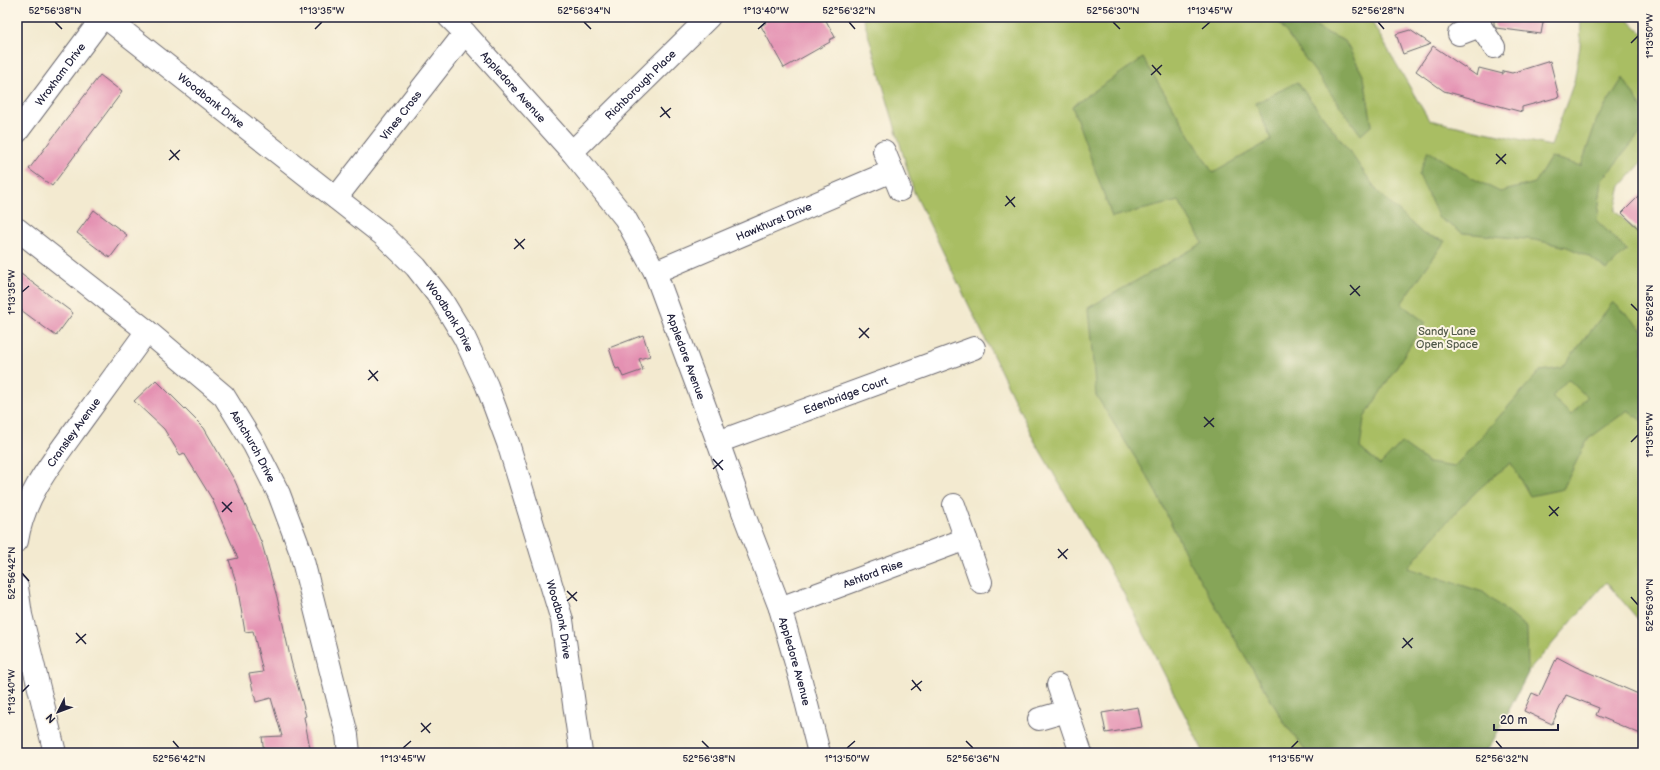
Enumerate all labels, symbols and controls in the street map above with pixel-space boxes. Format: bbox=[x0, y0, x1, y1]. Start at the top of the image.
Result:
text: 52°56'38"N bbox=[28, 5, 82, 17]
text: 1°13'35"W bbox=[299, 5, 345, 17]
text: 52°56'34"N bbox=[557, 5, 611, 17]
text: 1°13'40"W bbox=[743, 5, 789, 17]
text: 52°56'32"N bbox=[822, 5, 876, 17]
text: 52°56'30"N bbox=[1086, 5, 1140, 17]
text: 1°13'45"W bbox=[1187, 5, 1233, 17]
text: 52°56'28"N bbox=[1352, 5, 1404, 17]
text: 1°13'50"W bbox=[1644, 13, 1656, 59]
street label: Wroxham Drive bbox=[33, 40, 89, 109]
street label: Richborough Place bbox=[603, 47, 679, 123]
street label: Appledore Avenue bbox=[478, 49, 549, 126]
street label: Woodbank Drive bbox=[175, 71, 247, 131]
street label: Vines Cross bbox=[378, 88, 425, 143]
street label: Hawkhurst Drive bbox=[734, 200, 814, 244]
text: 1°13'35"W bbox=[6, 269, 18, 315]
street label: Woodbank Drive bbox=[422, 278, 476, 354]
text: 52°56'28"N bbox=[1644, 285, 1656, 337]
street label: Appledore Avenue bbox=[664, 311, 708, 402]
park label: Sandy Lane Open Space bbox=[1416, 325, 1478, 351]
street label: Edenbridge Court bbox=[802, 374, 890, 417]
street label: Cransley Avenue bbox=[45, 395, 104, 470]
street label: Ashchurch Drive bbox=[227, 408, 278, 485]
text: 1°13'55"W bbox=[1644, 412, 1656, 458]
text: 52°56'42"N bbox=[6, 546, 18, 600]
street label: Ashford Rise bbox=[841, 557, 905, 591]
street label: Woodbank Drive bbox=[543, 578, 574, 660]
text: 52°56'30"N bbox=[1644, 578, 1656, 632]
street label: Appledore Avenue bbox=[776, 616, 813, 707]
text: 1°13'40"W bbox=[6, 669, 18, 715]
north arrow bbox=[38, 692, 78, 732]
scale bar bbox=[1494, 706, 1558, 732]
text: N bbox=[43, 711, 59, 726]
text: 20 m bbox=[1500, 713, 1527, 728]
text: 52°56'42"N bbox=[152, 753, 206, 765]
text: 1°13'45"W bbox=[380, 753, 426, 765]
text: 52°56'38"N bbox=[682, 753, 736, 765]
text: 1°13'50"W bbox=[824, 753, 870, 765]
text: 52°56'36"N bbox=[946, 753, 1000, 765]
text: 1°13'55"W bbox=[1268, 753, 1314, 765]
text: 52°56'32"N bbox=[1475, 753, 1529, 765]

